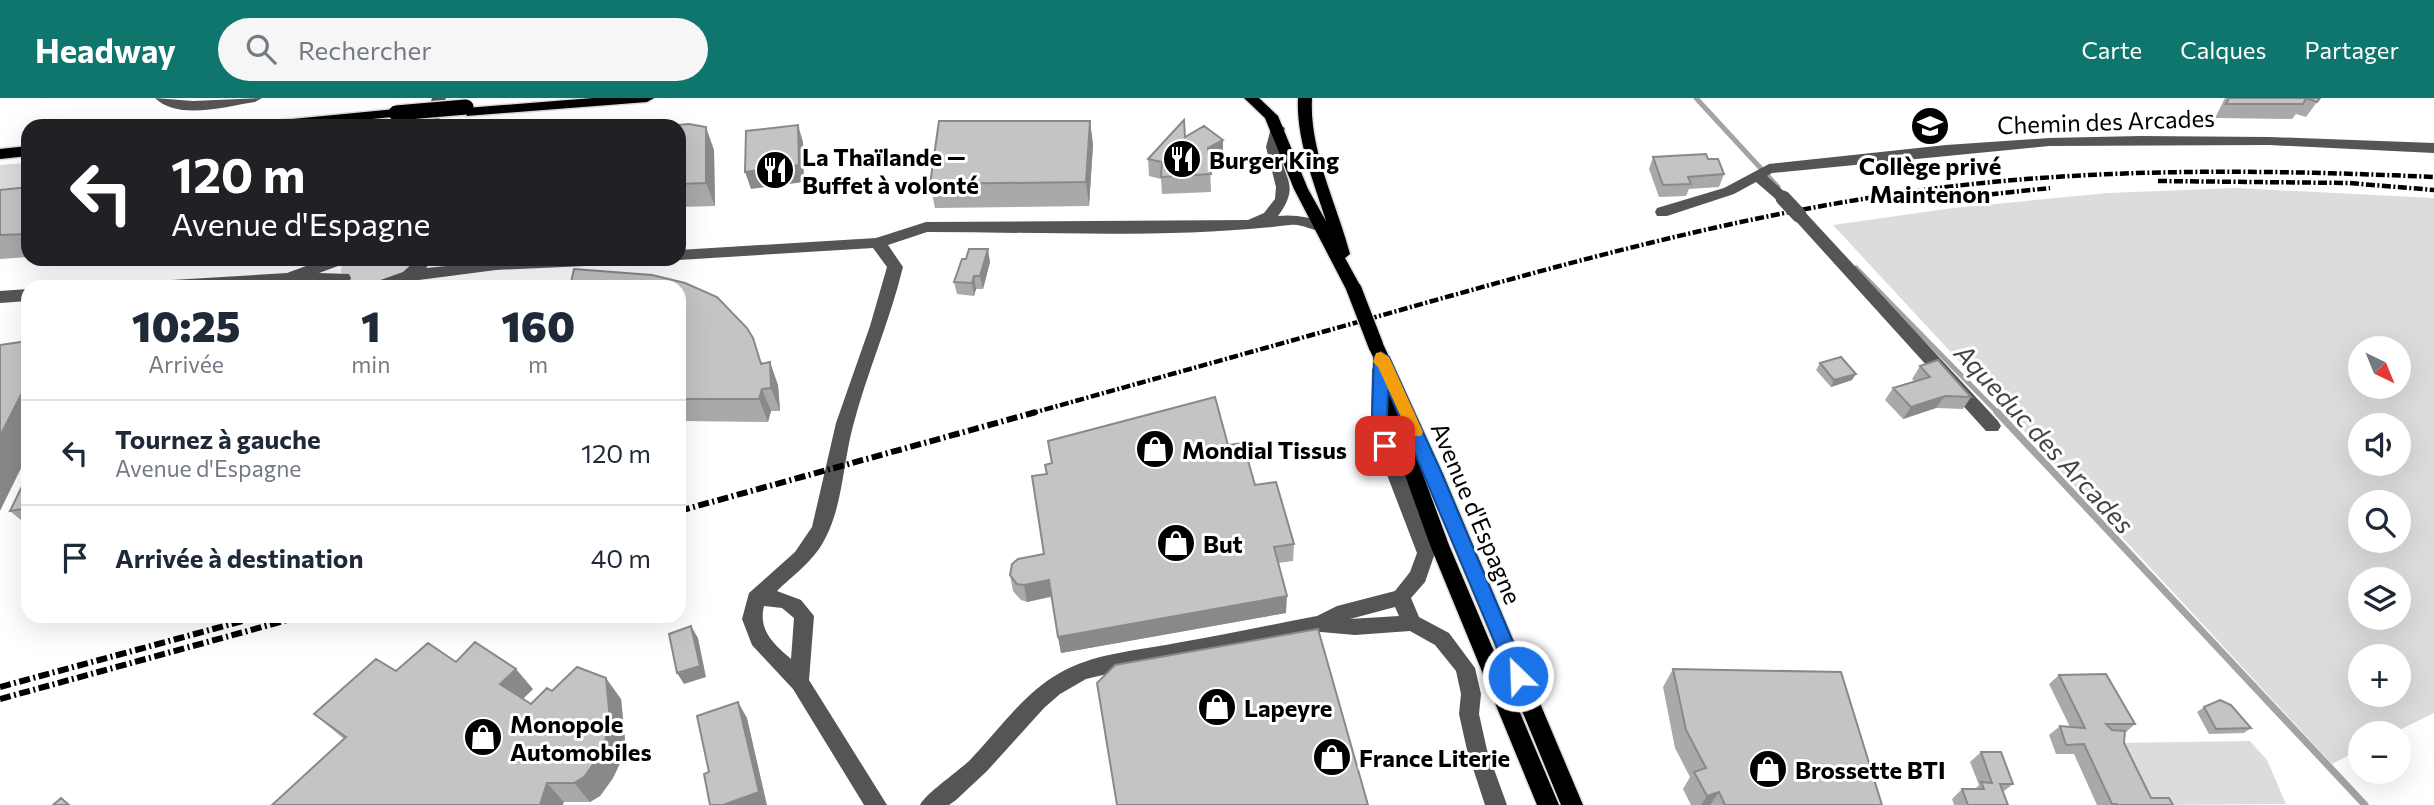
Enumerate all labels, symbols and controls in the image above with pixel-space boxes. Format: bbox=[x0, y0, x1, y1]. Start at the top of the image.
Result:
search box bbox=[218, 18, 708, 81]
text: Headway bbox=[35, 29, 176, 70]
icon: search bbox=[242, 30, 280, 68]
text: Rechercher bbox=[298, 34, 432, 65]
text: Carte bbox=[2081, 35, 2142, 64]
text: Calques bbox=[2180, 35, 2266, 64]
text: Partager bbox=[2304, 35, 2399, 64]
street label: Chemin des Arcades bbox=[1997, 103, 2215, 139]
school or university icon: Collège privé Maintenon bbox=[1909, 105, 1951, 147]
restaurant icon: Burger King bbox=[1161, 138, 1203, 180]
place label: La Thaïlande — Buffet à volonté bbox=[802, 142, 979, 199]
text: 120 m bbox=[171, 143, 305, 203]
place label: Burger King bbox=[1209, 145, 1339, 174]
icon: left bbox=[56, 147, 147, 238]
restaurant icon: La Thaïlande — Buffet à volonté bbox=[754, 149, 796, 191]
place label: Collège privé Maintenon bbox=[1859, 151, 2001, 208]
text: Avenue d'Espagne bbox=[171, 203, 430, 243]
text: 10:25 bbox=[132, 299, 240, 351]
text: 1 bbox=[361, 299, 381, 351]
text: 160 bbox=[501, 299, 575, 351]
water label: Aqueduc des Arcades bbox=[1948, 336, 2141, 539]
north arrow bbox=[2348, 336, 2412, 399]
map controls bbox=[2348, 336, 2411, 784]
text: Arrivée bbox=[148, 350, 224, 378]
text: min bbox=[351, 350, 390, 378]
text: m bbox=[528, 350, 548, 378]
button: sound bbox=[2348, 413, 2411, 476]
pin bbox=[1355, 416, 1415, 476]
street label: Avenue d'Espagne bbox=[1426, 418, 1528, 608]
text: Tournez à gauche bbox=[115, 423, 321, 454]
icon: arrive bbox=[1366, 427, 1404, 465]
shop icon: Mondial Tissus bbox=[1134, 428, 1176, 470]
icon: left bbox=[56, 434, 94, 472]
place label: Mondial Tissus bbox=[1182, 435, 1347, 464]
text: 120 m bbox=[581, 437, 651, 468]
text: Avenue d'Espagne bbox=[115, 454, 301, 482]
button: search bbox=[2348, 490, 2411, 553]
shop icon: But bbox=[1155, 522, 1197, 564]
place label: But bbox=[1203, 529, 1243, 558]
icon: arrive bbox=[56, 539, 94, 577]
text: Arrivée à destination bbox=[115, 542, 363, 573]
text: 40 m bbox=[591, 542, 651, 573]
button: layers bbox=[2348, 567, 2411, 630]
position arrow bbox=[1481, 639, 1555, 713]
button: + bbox=[2348, 644, 2411, 707]
shop icon: Lapeyre bbox=[1196, 686, 1238, 728]
place label: Lapeyre bbox=[1244, 693, 1332, 722]
place label: Monopole Automobiles bbox=[510, 709, 652, 766]
shop icon: Monopole Automobiles bbox=[462, 716, 504, 758]
button: − bbox=[2348, 721, 2411, 784]
shop icon: France Literie bbox=[1311, 736, 1353, 778]
place label: France Literie bbox=[1359, 743, 1510, 772]
shop icon: Brossette BTI bbox=[1747, 748, 1789, 790]
place label: Brossette BTI bbox=[1795, 755, 1946, 784]

